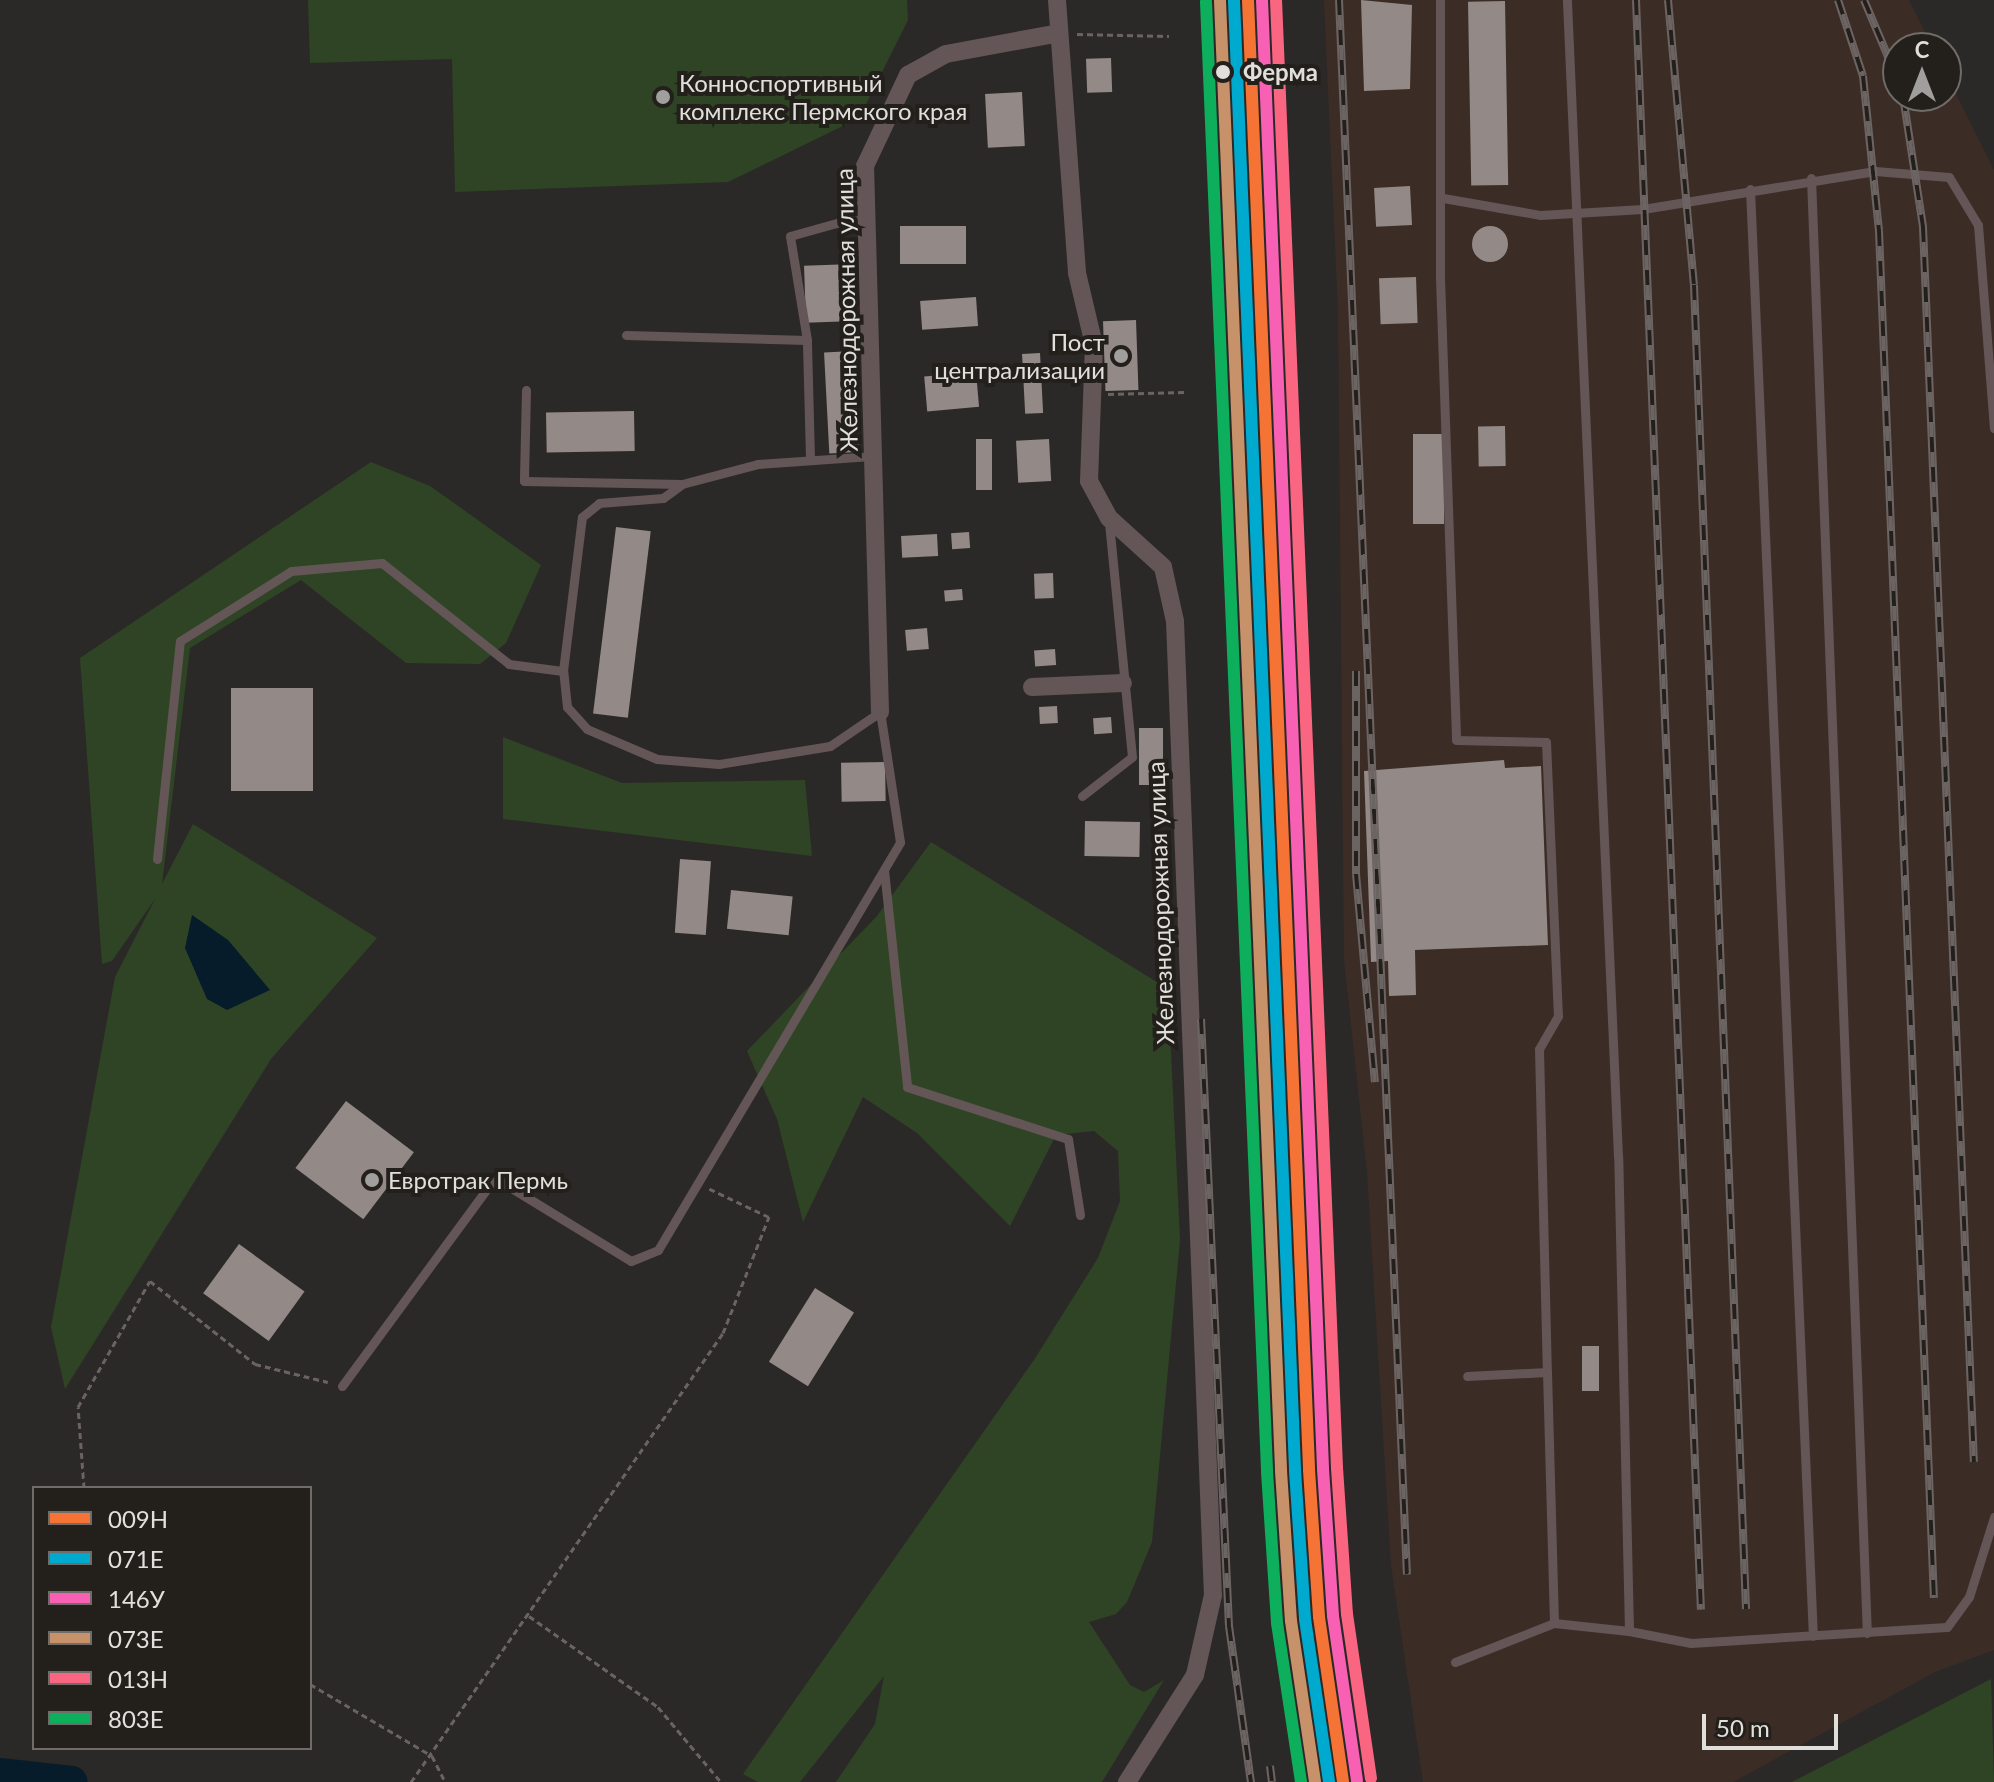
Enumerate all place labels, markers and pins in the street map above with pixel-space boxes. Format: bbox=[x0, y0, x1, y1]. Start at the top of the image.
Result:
place label: Ферма bbox=[1243, 58, 1318, 86]
marker: Ферма bbox=[1210, 59, 1236, 85]
place label: Конноспортивный комплекс Пермского края bbox=[679, 69, 967, 125]
marker: Конноспортивный комплекс Пермского края bbox=[654, 88, 672, 106]
place label: Пост централизации bbox=[934, 328, 1105, 384]
marker: Пост централизации bbox=[1112, 347, 1130, 365]
place label: Евротрак Пермь bbox=[388, 1166, 568, 1194]
marker: Евротрак Пермь bbox=[363, 1171, 381, 1189]

